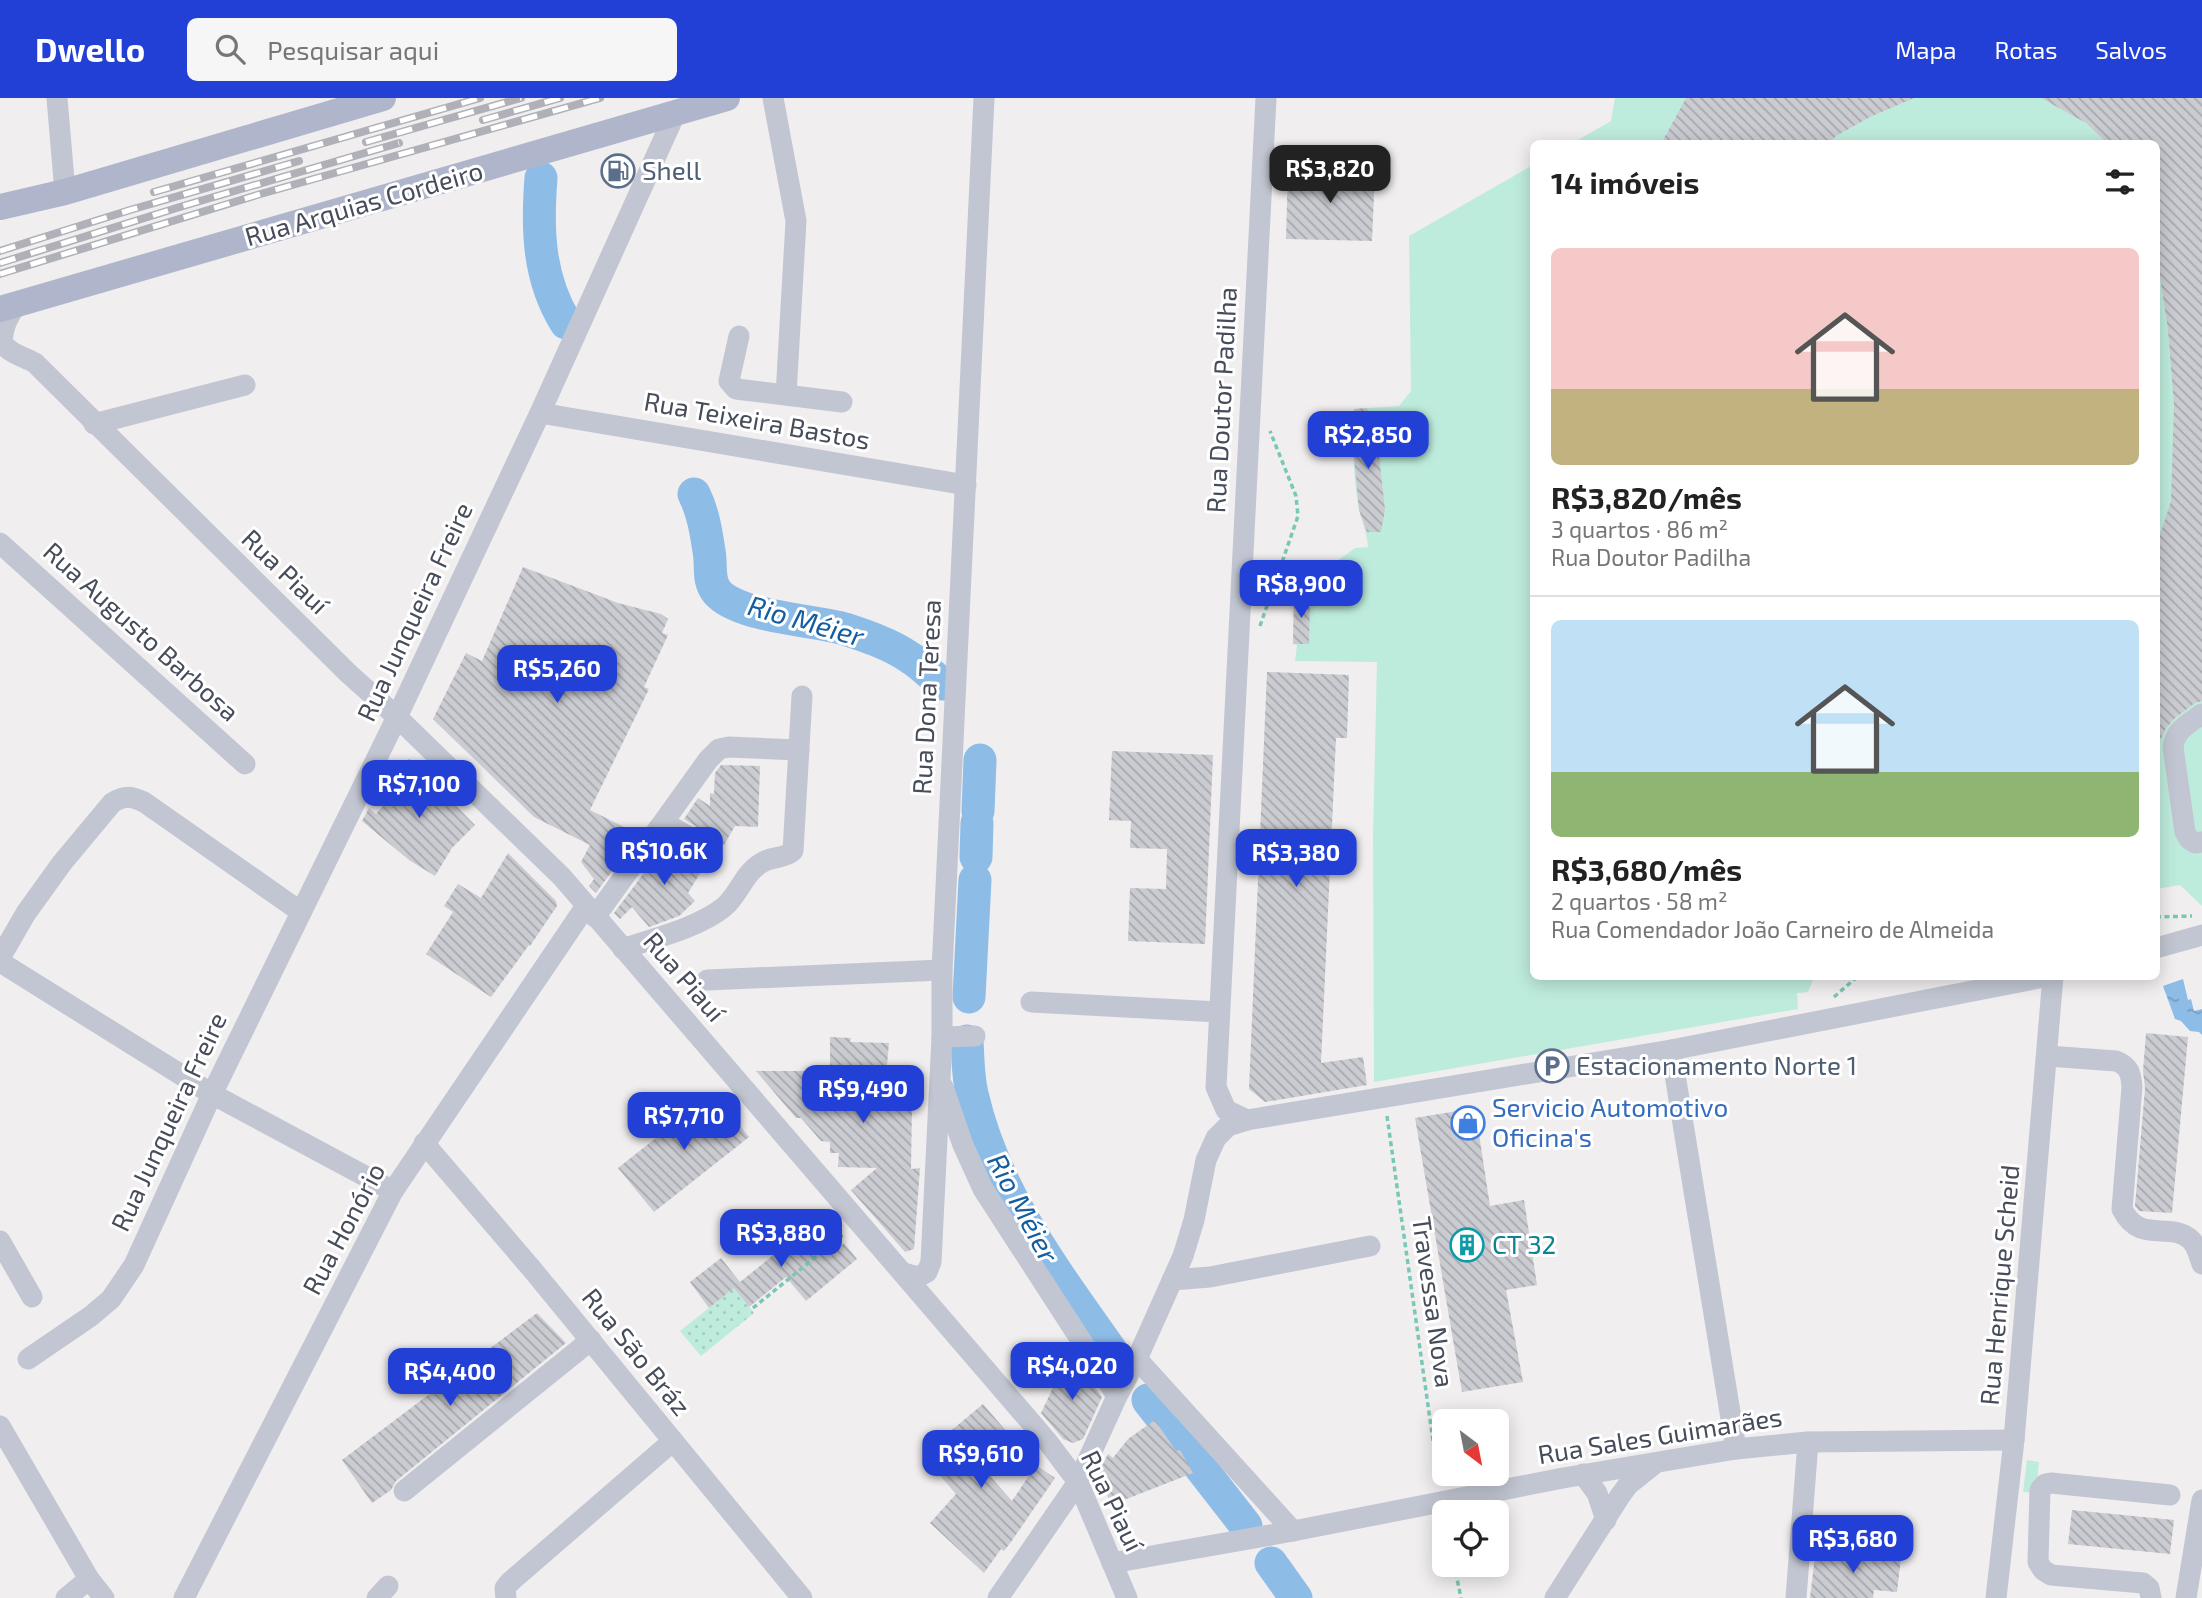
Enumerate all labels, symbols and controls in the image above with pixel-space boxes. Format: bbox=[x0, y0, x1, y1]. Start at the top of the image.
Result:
search box bbox=[187, 18, 677, 81]
text: Dwello bbox=[35, 29, 145, 69]
icon: search bbox=[211, 30, 249, 68]
text: Pesquisar aqui bbox=[267, 34, 439, 65]
text: Mapa bbox=[1895, 35, 1957, 64]
text: Rotas bbox=[1995, 35, 2057, 64]
text: Salvos bbox=[2095, 35, 2167, 64]
pin: R$3,820 bbox=[1265, 146, 1395, 205]
fuel station icon: Shell bbox=[599, 152, 637, 190]
street label: Rua Arquias Cordeiro bbox=[241, 154, 486, 251]
place label: Shell bbox=[642, 154, 701, 185]
text: R$3,820 bbox=[1285, 154, 1375, 182]
icon: filters bbox=[2101, 163, 2139, 201]
text: 14 imóveis bbox=[1551, 164, 1700, 200]
street label: Rua Doutor Padilha bbox=[1199, 286, 1242, 514]
icon: home bbox=[1782, 294, 1908, 420]
street label: Rua Teixeira Bastos bbox=[642, 384, 873, 455]
pin: R$2,850 bbox=[1303, 412, 1433, 471]
text: R$2,850 bbox=[1324, 420, 1412, 448]
text: R$3,820/mês bbox=[1551, 479, 1742, 515]
street label: Rua Junqueira Freire bbox=[349, 497, 478, 726]
text: 3 quartos · 86 m² bbox=[1551, 515, 1728, 543]
street label: Rua Piauí bbox=[236, 522, 337, 621]
street label: Rua Augusto Barbosa bbox=[38, 535, 246, 727]
text: Rua Doutor Padilha bbox=[1551, 543, 1751, 571]
pin: R$8,900 bbox=[1236, 560, 1366, 620]
text: R$8,900 bbox=[1256, 569, 1346, 597]
water label: Rio Méier bbox=[744, 587, 869, 653]
street label: Rua Dona Teresa bbox=[905, 599, 946, 795]
pin: R$5,260 bbox=[492, 646, 622, 705]
text: R$5,260 bbox=[513, 654, 601, 682]
icon: home bbox=[1782, 666, 1908, 792]
pin: R$7,100 bbox=[354, 760, 484, 820]
text: R$7,100 bbox=[378, 769, 460, 797]
pin: R$10.6K bbox=[599, 828, 729, 887]
pin: R$3,380 bbox=[1231, 830, 1361, 889]
text: R$10.6K bbox=[621, 836, 707, 864]
text: R$3,380 bbox=[1252, 838, 1340, 866]
text: R$3,680/mês bbox=[1551, 851, 1742, 887]
text: 2 quartos · 58 m² bbox=[1551, 887, 1727, 915]
text: Rua Comendador João Carneiro de Almeida bbox=[1551, 915, 1994, 943]
street label: Rua Piauí bbox=[638, 925, 733, 1028]
street label: Rua Junqueira Freire bbox=[103, 1007, 232, 1236]
parking icon: Estacionamento Norte 1 bbox=[1533, 1047, 1571, 1085]
place label: Estacionamento Norte 1 bbox=[1576, 1049, 1857, 1080]
pin: R$9,490 bbox=[798, 1066, 928, 1125]
text: R$9,490 bbox=[818, 1074, 908, 1102]
place label: Servicio Automotivo Oficina's bbox=[1492, 1091, 1728, 1152]
pin: R$7,710 bbox=[619, 1093, 749, 1152]
text: R$7,710 bbox=[644, 1101, 724, 1129]
shop icon: Servicio Automotivo Oficina's bbox=[1449, 1104, 1487, 1142]
water label: Rio Méier bbox=[981, 1147, 1067, 1269]
street label: Rua Honório bbox=[295, 1157, 390, 1299]
street label: Rua Henrique Scheid bbox=[1973, 1163, 2024, 1406]
pin: R$3,880 bbox=[716, 1210, 846, 1269]
street label: Travessa Nova bbox=[1407, 1214, 1462, 1389]
text: R$3,880 bbox=[736, 1218, 826, 1246]
building icon: CT 32 bbox=[1448, 1226, 1486, 1264]
place label: CT 32 bbox=[1492, 1228, 1556, 1259]
street label: Rua São Bráz bbox=[577, 1281, 698, 1421]
pin: R$4,020 bbox=[1007, 1342, 1137, 1402]
pin: R$4,400 bbox=[385, 1348, 515, 1408]
text: R$4,020 bbox=[1027, 1351, 1117, 1379]
text: R$4,400 bbox=[404, 1357, 496, 1385]
street label: Rua Sales Guimarães bbox=[1535, 1400, 1784, 1469]
north arrow bbox=[1432, 1409, 1508, 1486]
map controls bbox=[1432, 1409, 1509, 1577]
pin: R$9,610 bbox=[916, 1430, 1046, 1490]
text: R$9,610 bbox=[938, 1439, 1024, 1467]
street label: Rua Piauí bbox=[1076, 1445, 1152, 1557]
button: locate bbox=[1432, 1500, 1509, 1577]
pin: R$3,680 bbox=[1788, 1516, 1918, 1575]
text: R$3,680 bbox=[1808, 1524, 1898, 1552]

